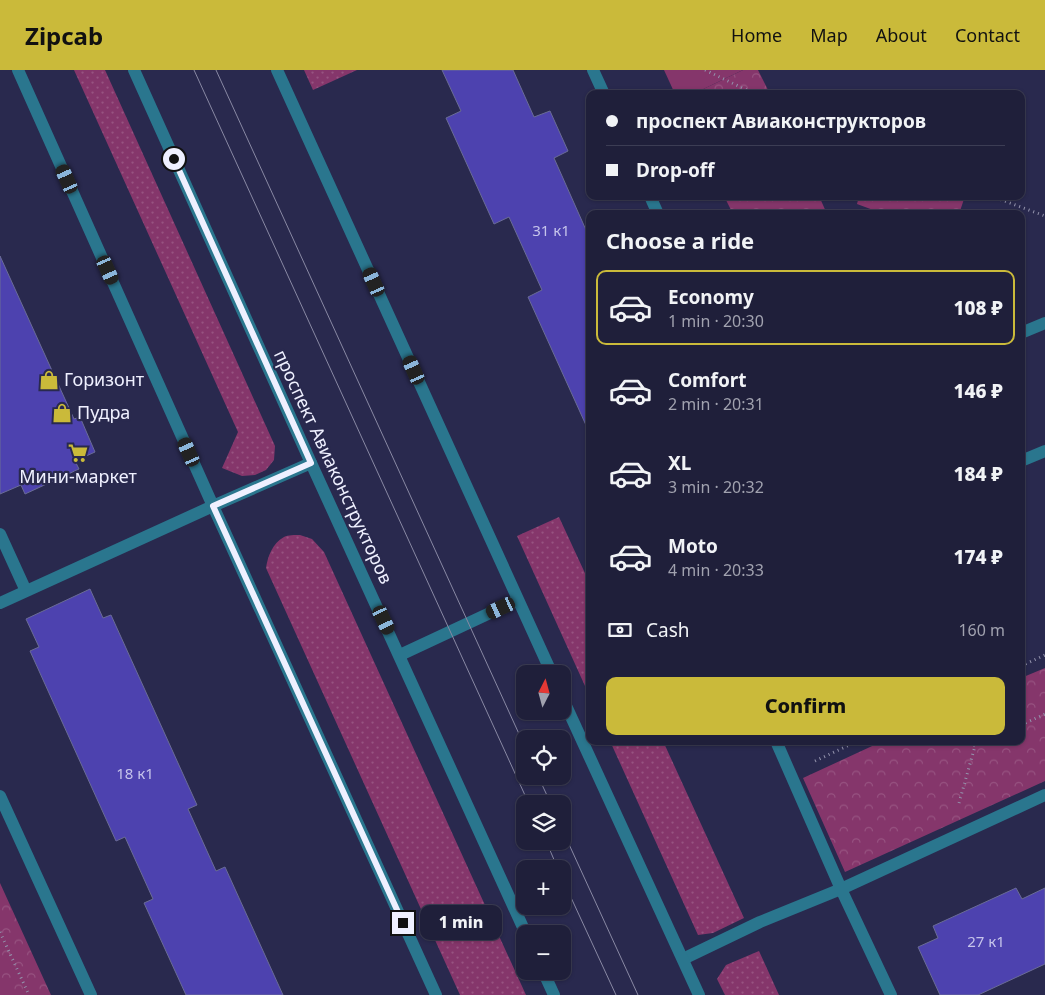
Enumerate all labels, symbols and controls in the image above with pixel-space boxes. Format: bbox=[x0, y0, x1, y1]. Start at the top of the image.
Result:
text: Zipcab bbox=[25, 19, 103, 52]
text: Home bbox=[731, 23, 782, 47]
text: Map bbox=[810, 23, 848, 47]
text: About bbox=[876, 23, 927, 47]
text: Contact bbox=[955, 23, 1020, 47]
text: проспект Авиаконструкторов bbox=[636, 108, 926, 134]
route start bbox=[163, 148, 185, 170]
text: Drop-off bbox=[636, 157, 715, 183]
car bbox=[54, 162, 79, 196]
house number: 31 к1 bbox=[532, 220, 570, 240]
text: Choose a ride bbox=[606, 225, 754, 255]
car bbox=[95, 253, 120, 287]
car bbox=[361, 265, 386, 299]
text: Economy bbox=[668, 284, 754, 310]
icon: car bbox=[608, 285, 653, 330]
text: 108 ₽ bbox=[953, 295, 1003, 321]
text: 1 min · 20:30 bbox=[668, 310, 764, 332]
street label: проспект Авиаконструкторов bbox=[269, 346, 399, 588]
car bbox=[401, 353, 426, 387]
place label: Горизонт bbox=[64, 367, 145, 391]
text: Comfort bbox=[668, 367, 747, 393]
icon: car bbox=[608, 368, 653, 413]
shop icon: Горизонт bbox=[38, 369, 60, 391]
text: 146 ₽ bbox=[953, 378, 1003, 404]
text: 2 min · 20:31 bbox=[668, 393, 764, 415]
place label: Пудра bbox=[77, 400, 130, 424]
shop icon: Пудра bbox=[51, 402, 73, 424]
car bbox=[176, 435, 201, 469]
supermarket icon: Мини-маркет bbox=[67, 442, 89, 464]
text: XL bbox=[668, 450, 691, 476]
icon: car bbox=[608, 451, 653, 496]
text: 184 ₽ bbox=[953, 461, 1003, 487]
place label: Мини-маркет bbox=[19, 464, 137, 488]
text: 3 min · 20:32 bbox=[668, 476, 764, 498]
text: Moto bbox=[668, 533, 718, 559]
icon: car bbox=[608, 534, 653, 579]
text: 174 ₽ bbox=[953, 544, 1003, 570]
text: 4 min · 20:33 bbox=[668, 559, 764, 581]
car bbox=[484, 595, 517, 621]
car bbox=[370, 603, 397, 637]
icon: cash bbox=[606, 616, 634, 644]
text: Cash bbox=[646, 617, 690, 643]
text: 160 m bbox=[958, 619, 1005, 641]
north arrow bbox=[516, 665, 571, 720]
map controls bbox=[516, 665, 571, 980]
button: Confirm bbox=[606, 677, 1005, 735]
button: locate bbox=[516, 730, 571, 785]
house number: 18 к1 bbox=[116, 763, 154, 783]
button: layers bbox=[516, 795, 571, 850]
button: + bbox=[516, 860, 571, 915]
callout: 1 min bbox=[420, 906, 503, 940]
text: 1 min bbox=[439, 911, 483, 933]
route end bbox=[392, 912, 414, 934]
button: − bbox=[516, 925, 571, 980]
house number: 27 к1 bbox=[967, 931, 1005, 951]

